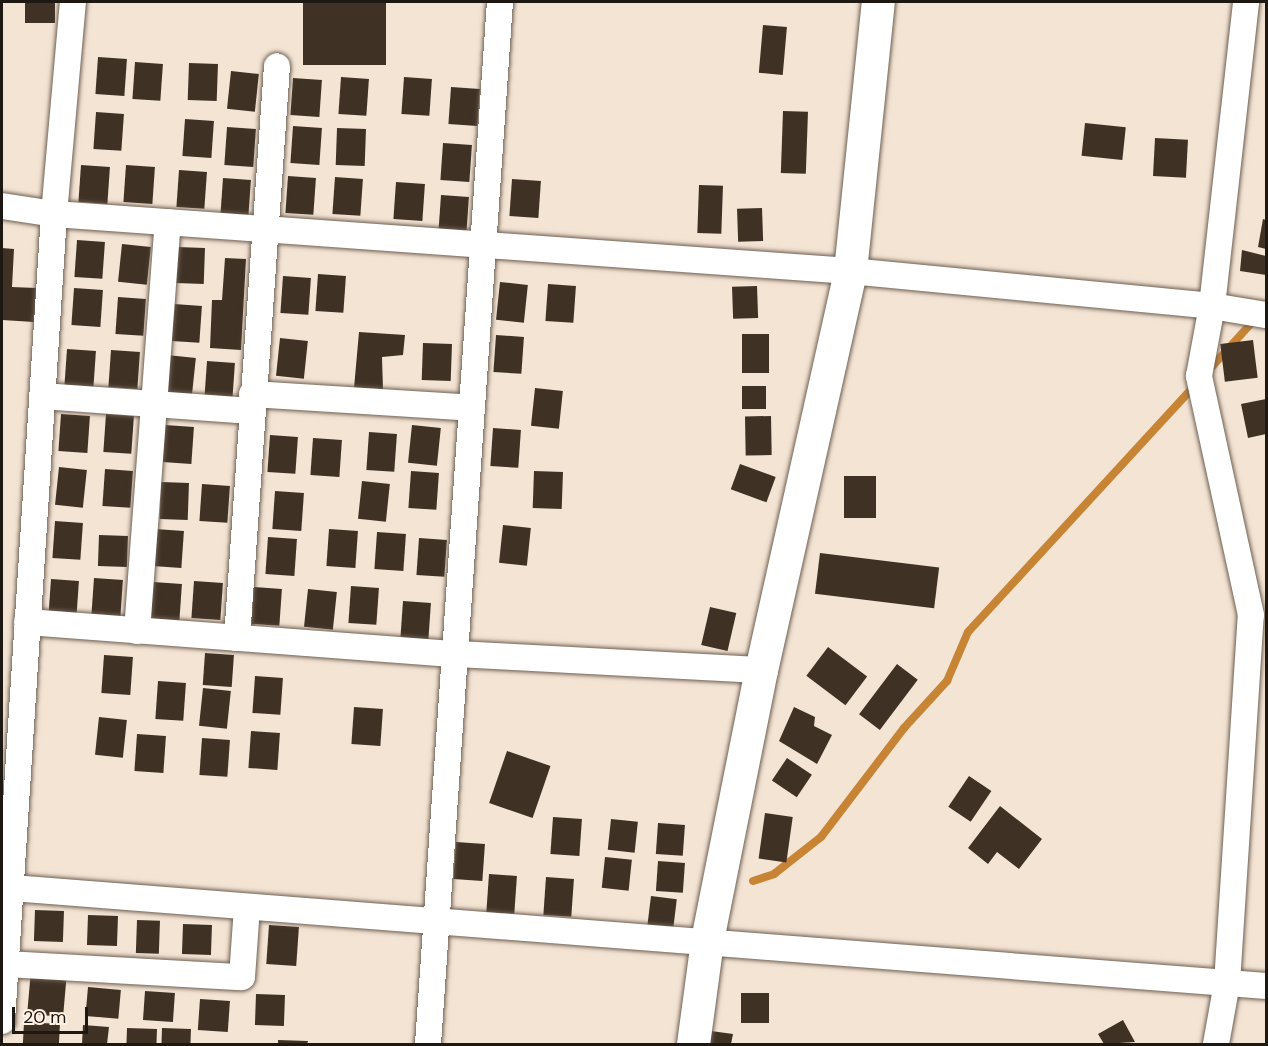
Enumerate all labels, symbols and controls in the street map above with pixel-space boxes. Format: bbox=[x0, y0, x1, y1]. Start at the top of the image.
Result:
scale bar bbox=[15, 995, 92, 1033]
text: 20 m bbox=[23, 1005, 66, 1029]

